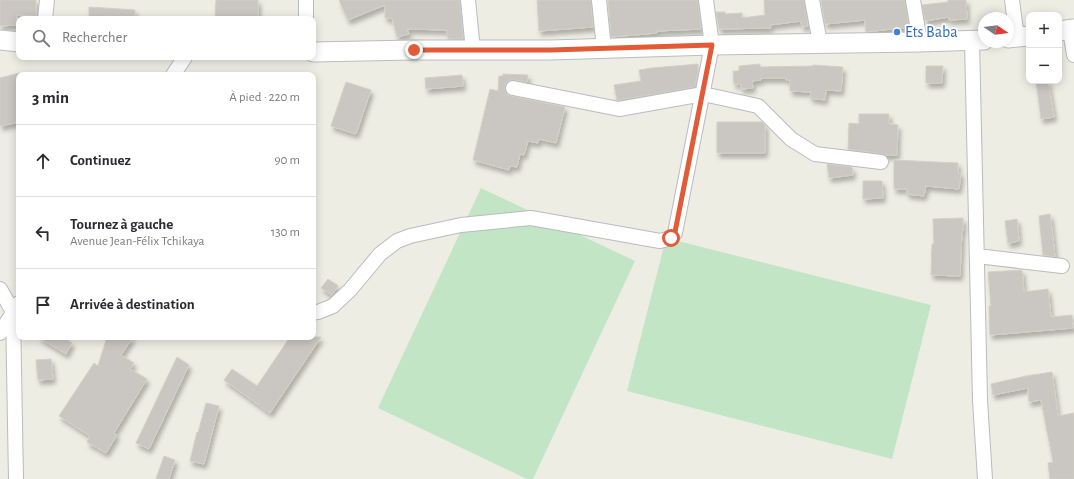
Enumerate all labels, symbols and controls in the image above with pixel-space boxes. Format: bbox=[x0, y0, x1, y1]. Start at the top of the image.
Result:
north arrow bbox=[978, 12, 1014, 48]
map controls bbox=[1026, 12, 1062, 84]
button: + bbox=[1026, 12, 1062, 48]
search box bbox=[16, 16, 316, 60]
place label: Ets Baba bbox=[905, 24, 958, 40]
icon: search bbox=[30, 27, 52, 49]
marker: Ets Baba bbox=[892, 27, 902, 37]
text: Rechercher bbox=[62, 30, 127, 45]
route end bbox=[405, 41, 423, 59]
button: − bbox=[1026, 48, 1062, 84]
text: 3 min bbox=[32, 89, 69, 106]
text: À pied · 220 m bbox=[229, 91, 300, 104]
icon: ahead bbox=[32, 150, 54, 172]
text: Continuez bbox=[70, 153, 131, 168]
text: 90 m bbox=[274, 154, 300, 167]
text: Tournez à gauche bbox=[70, 217, 173, 232]
icon: left bbox=[32, 222, 54, 244]
text: 130 m bbox=[271, 226, 300, 239]
route start bbox=[662, 229, 680, 247]
text: Avenue Jean-Félix Tchikaya bbox=[70, 235, 205, 248]
icon: arrive bbox=[32, 294, 54, 316]
text: Arrivée à destination bbox=[70, 297, 195, 312]

